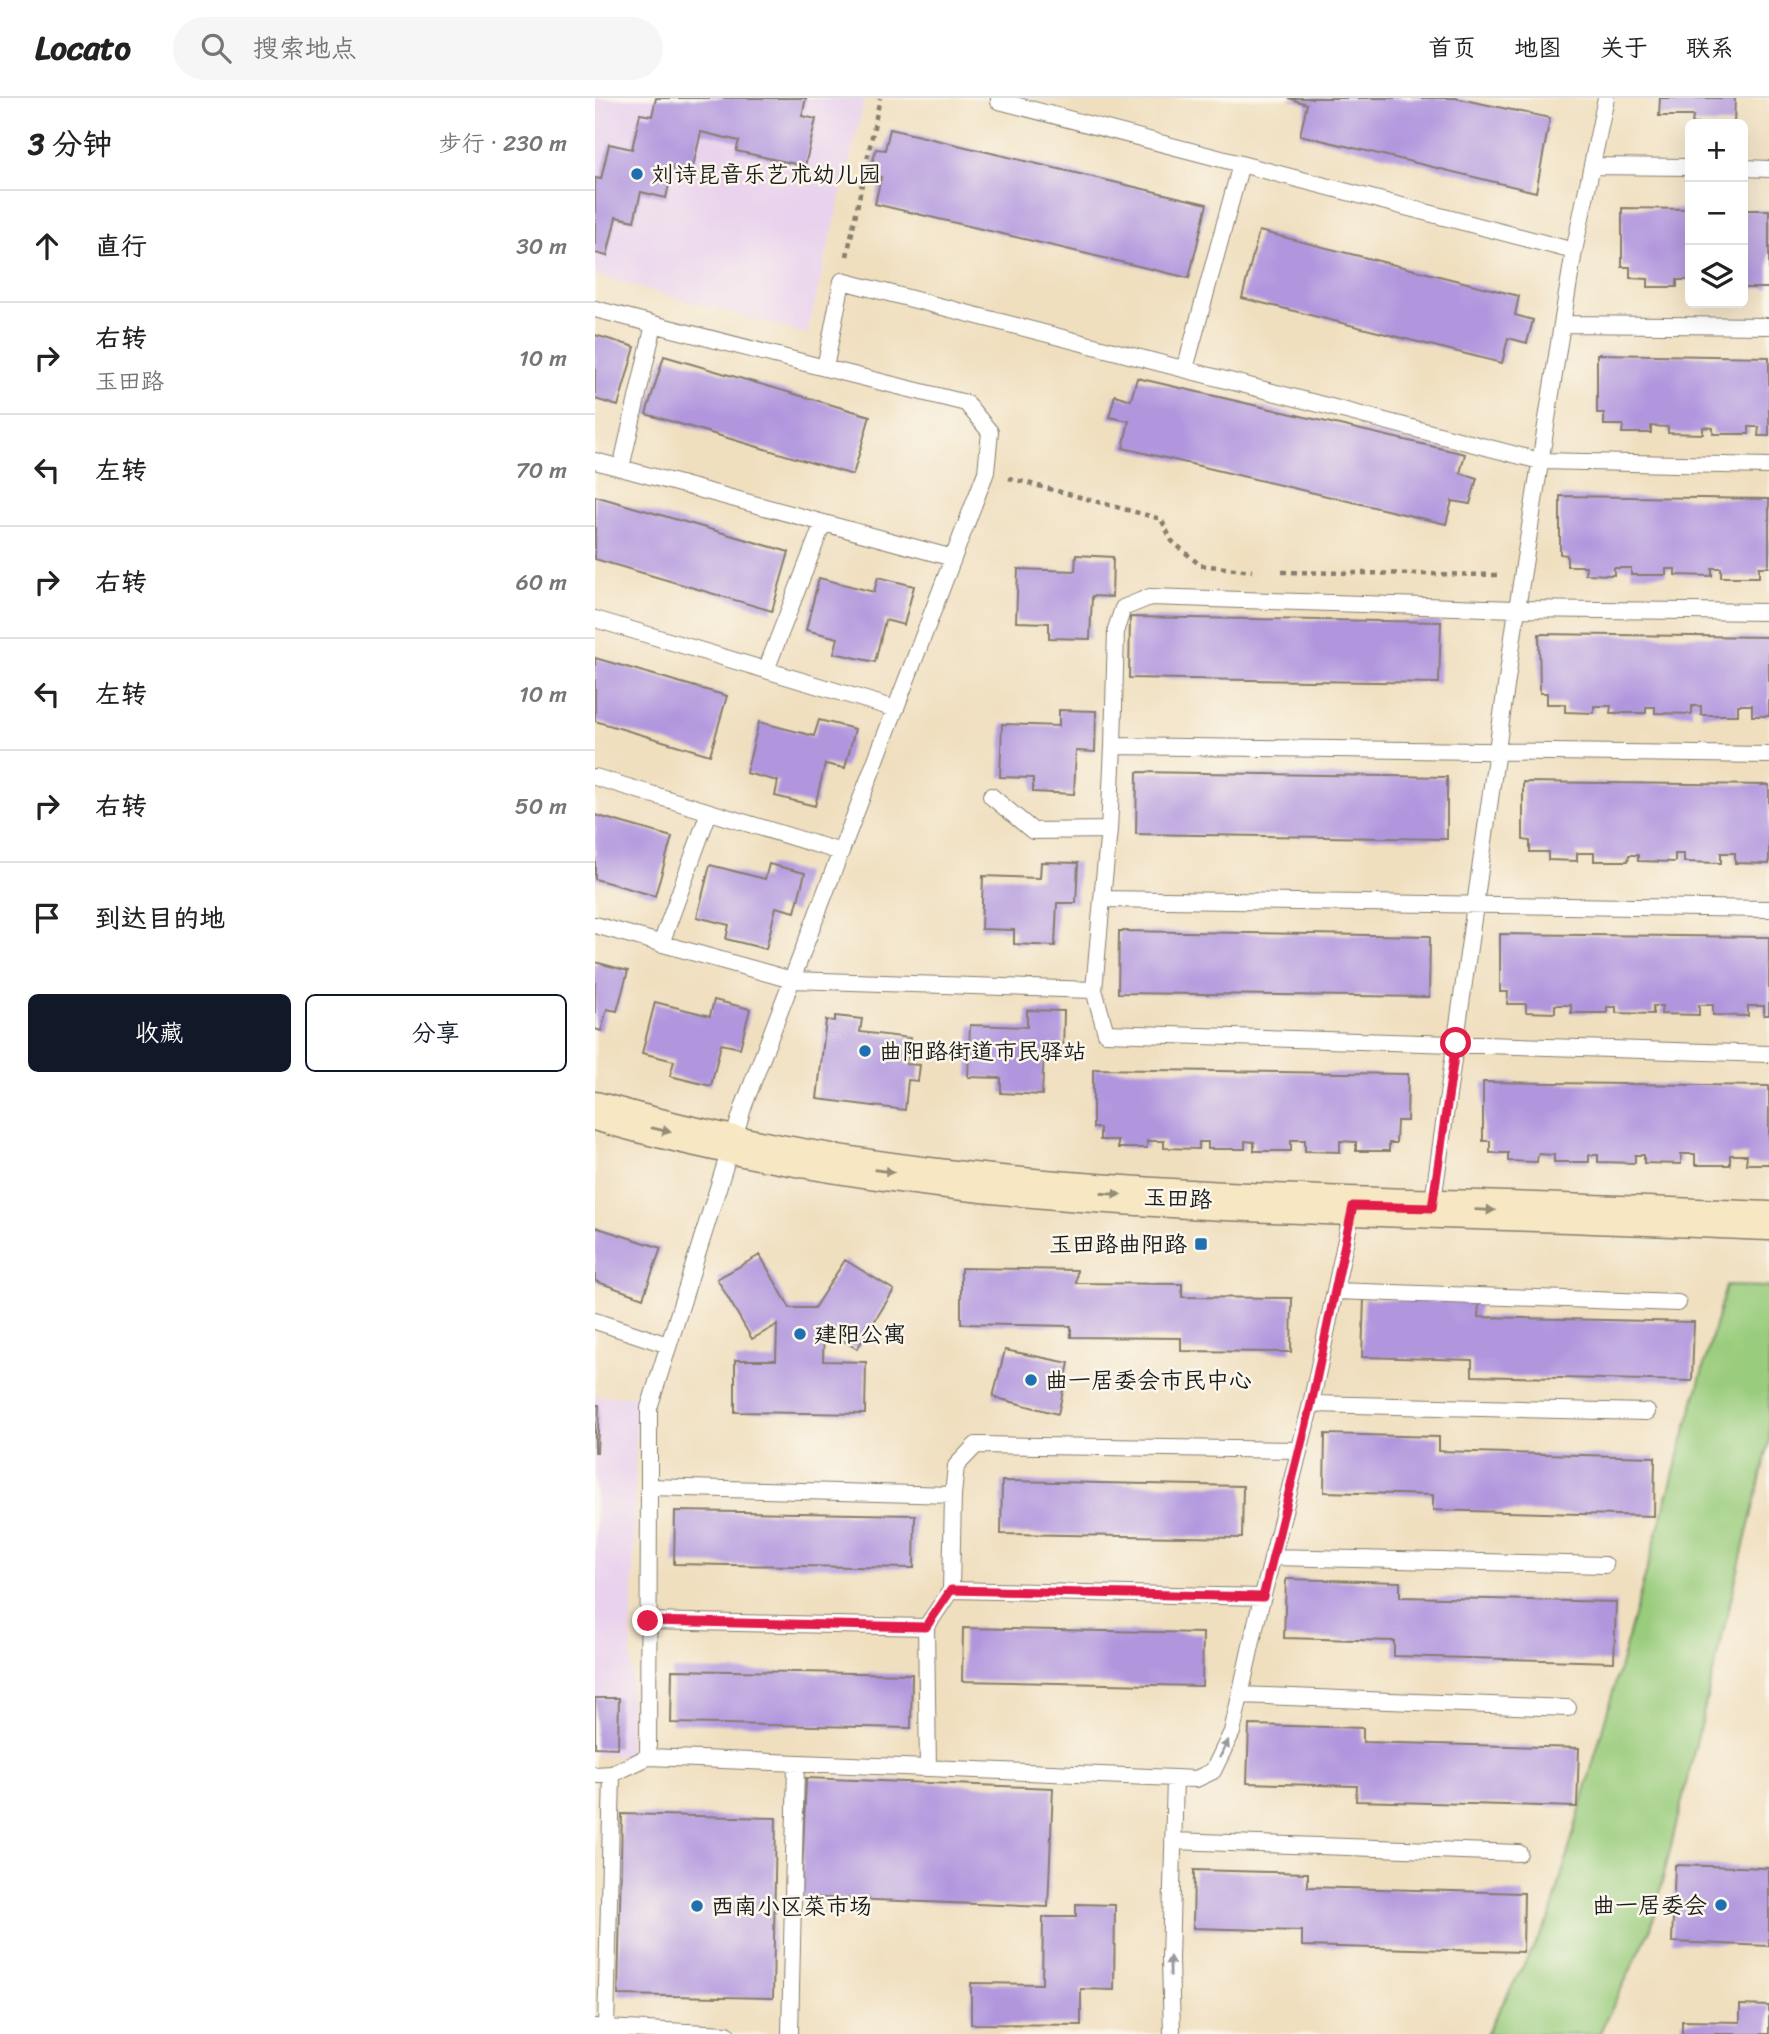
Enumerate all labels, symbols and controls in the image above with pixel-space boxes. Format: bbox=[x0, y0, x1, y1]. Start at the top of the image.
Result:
search box bbox=[173, 17, 663, 80]
text: Locato bbox=[35, 19, 131, 77]
text: 搜索地点 bbox=[253, 25, 357, 71]
text: 首页 bbox=[1428, 27, 1476, 69]
text: 地图 bbox=[1514, 27, 1562, 69]
text: 关于 bbox=[1600, 27, 1648, 69]
text: 联系 bbox=[1686, 27, 1734, 69]
icon: search bbox=[197, 29, 235, 67]
text: 3 分钟 bbox=[28, 117, 112, 171]
map controls bbox=[1685, 119, 1748, 308]
button: + bbox=[1685, 119, 1748, 182]
text: 步行 · 230 m bbox=[439, 123, 567, 164]
place label: 刘诗昆音乐艺术幼儿园 bbox=[651, 154, 881, 195]
marker: 刘诗昆音乐艺术幼儿园 bbox=[629, 166, 645, 182]
button: − bbox=[1685, 182, 1748, 245]
text: 直行 bbox=[95, 223, 147, 269]
text: 30 m bbox=[516, 226, 567, 267]
icon: ahead bbox=[28, 227, 66, 265]
button: layers bbox=[1685, 245, 1748, 308]
text: 右转 bbox=[95, 315, 147, 361]
text: 10 m bbox=[519, 338, 567, 379]
icon: right bbox=[28, 339, 66, 377]
text: 玉田路 bbox=[95, 361, 164, 402]
text: 左转 bbox=[95, 447, 147, 493]
text: 70 m bbox=[516, 450, 567, 491]
icon: left bbox=[28, 451, 66, 489]
text: 右转 bbox=[95, 559, 147, 605]
text: 60 m bbox=[516, 562, 567, 603]
icon: right bbox=[28, 563, 66, 601]
text: 左转 bbox=[95, 671, 147, 717]
text: 10 m bbox=[519, 674, 567, 715]
icon: left bbox=[28, 675, 66, 713]
text: 右转 bbox=[95, 783, 147, 829]
text: 50 m bbox=[515, 786, 567, 827]
icon: right bbox=[28, 787, 66, 825]
text: 到达目的地 bbox=[95, 895, 225, 941]
icon: arrive bbox=[28, 899, 66, 937]
button: 收藏 bbox=[28, 994, 291, 1072]
button: 分享 bbox=[305, 994, 567, 1072]
route start bbox=[1440, 1027, 1471, 1058]
place label: 曲阳路街道市民驿站 bbox=[879, 1031, 1086, 1072]
marker: 曲阳路街道市民驿站 bbox=[857, 1043, 873, 1059]
one-way arrow bbox=[650, 1124, 672, 1135]
one-way arrow bbox=[873, 1166, 895, 1177]
street label: 玉田路 bbox=[1142, 1176, 1213, 1221]
one-way arrow bbox=[1100, 1189, 1122, 1200]
one-way arrow bbox=[1474, 1205, 1496, 1216]
place label: 玉田路曲阳路 bbox=[1049, 1224, 1187, 1265]
marker: 玉田路曲阳路 bbox=[1193, 1236, 1209, 1252]
place label: 建阳公寓 bbox=[814, 1314, 906, 1355]
marker: 建阳公寓 bbox=[792, 1326, 808, 1342]
place label: 曲一居委会市民中心 bbox=[1045, 1360, 1252, 1401]
marker: 曲一居委会市民中心 bbox=[1023, 1372, 1039, 1388]
route end bbox=[632, 1605, 663, 1636]
one-way arrow bbox=[1218, 1739, 1229, 1759]
place label: 曲一居委会 bbox=[1592, 1885, 1707, 1926]
place label: 西南小区菜市场 bbox=[711, 1886, 872, 1927]
marker: 曲一居委会 bbox=[1713, 1897, 1729, 1913]
marker: 西南小区菜市场 bbox=[689, 1898, 705, 1914]
one-way arrow bbox=[1165, 1955, 1176, 1977]

